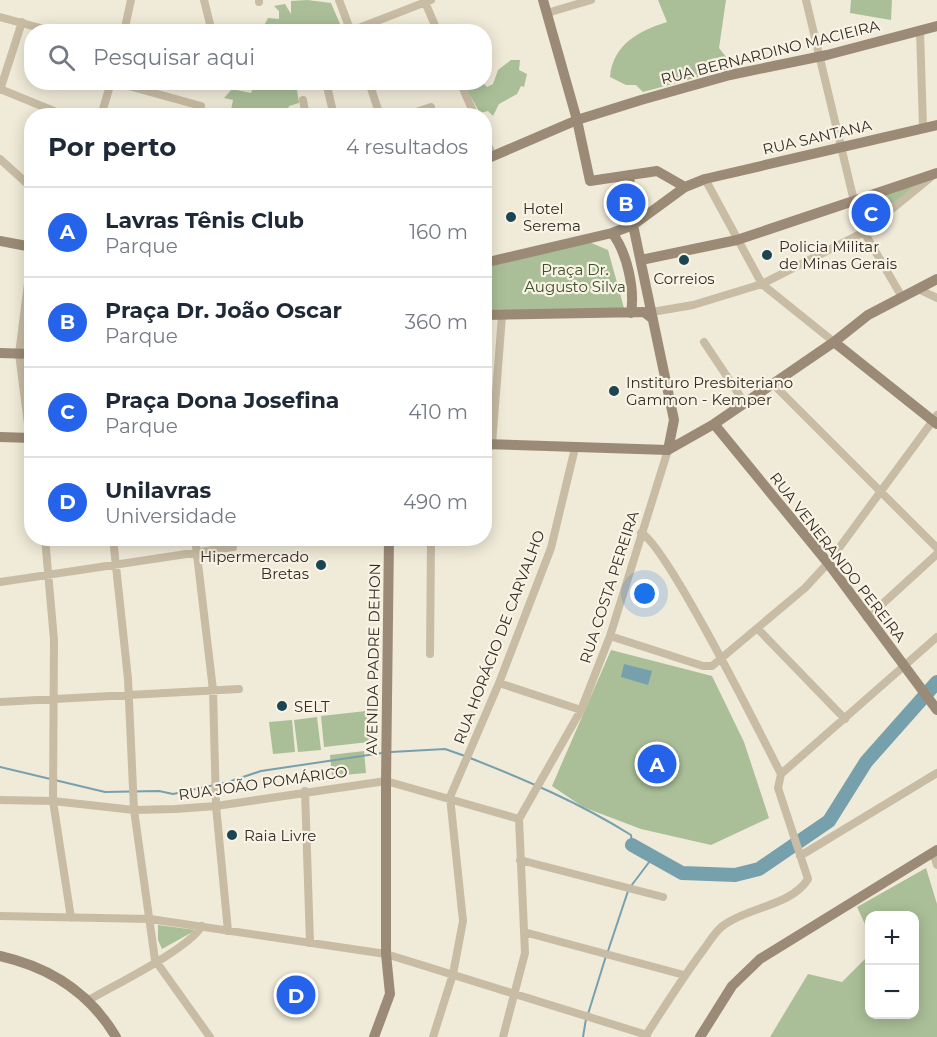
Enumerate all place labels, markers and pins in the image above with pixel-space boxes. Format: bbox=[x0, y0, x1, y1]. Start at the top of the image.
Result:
pin: B bbox=[606, 180, 646, 226]
pin: C bbox=[852, 190, 890, 236]
place label: Hotel Serema bbox=[523, 199, 581, 235]
marker: Hotel Serema bbox=[504, 210, 518, 224]
place label: Policia Militar de Minas Gerais bbox=[779, 237, 897, 273]
marker: Policia Militar de Minas Gerais bbox=[760, 248, 774, 262]
marker: Correios bbox=[677, 253, 691, 267]
place label: Correios bbox=[653, 269, 715, 288]
place label: Instituro Presbiteriano Gammon - Kemper bbox=[626, 373, 793, 409]
marker: Instituro Presbiteriano Gammon - Kemper bbox=[607, 384, 621, 398]
place label: Hipermercado Bretas bbox=[200, 547, 309, 583]
marker: Hipermercado Bretas bbox=[314, 558, 328, 572]
place label: SELT bbox=[294, 697, 330, 716]
marker: SELT bbox=[275, 699, 289, 713]
pin: A bbox=[638, 742, 676, 786]
place label: Raia Livre bbox=[244, 826, 316, 845]
marker: Raia Livre bbox=[225, 828, 239, 842]
pin: D bbox=[276, 972, 316, 1018]

